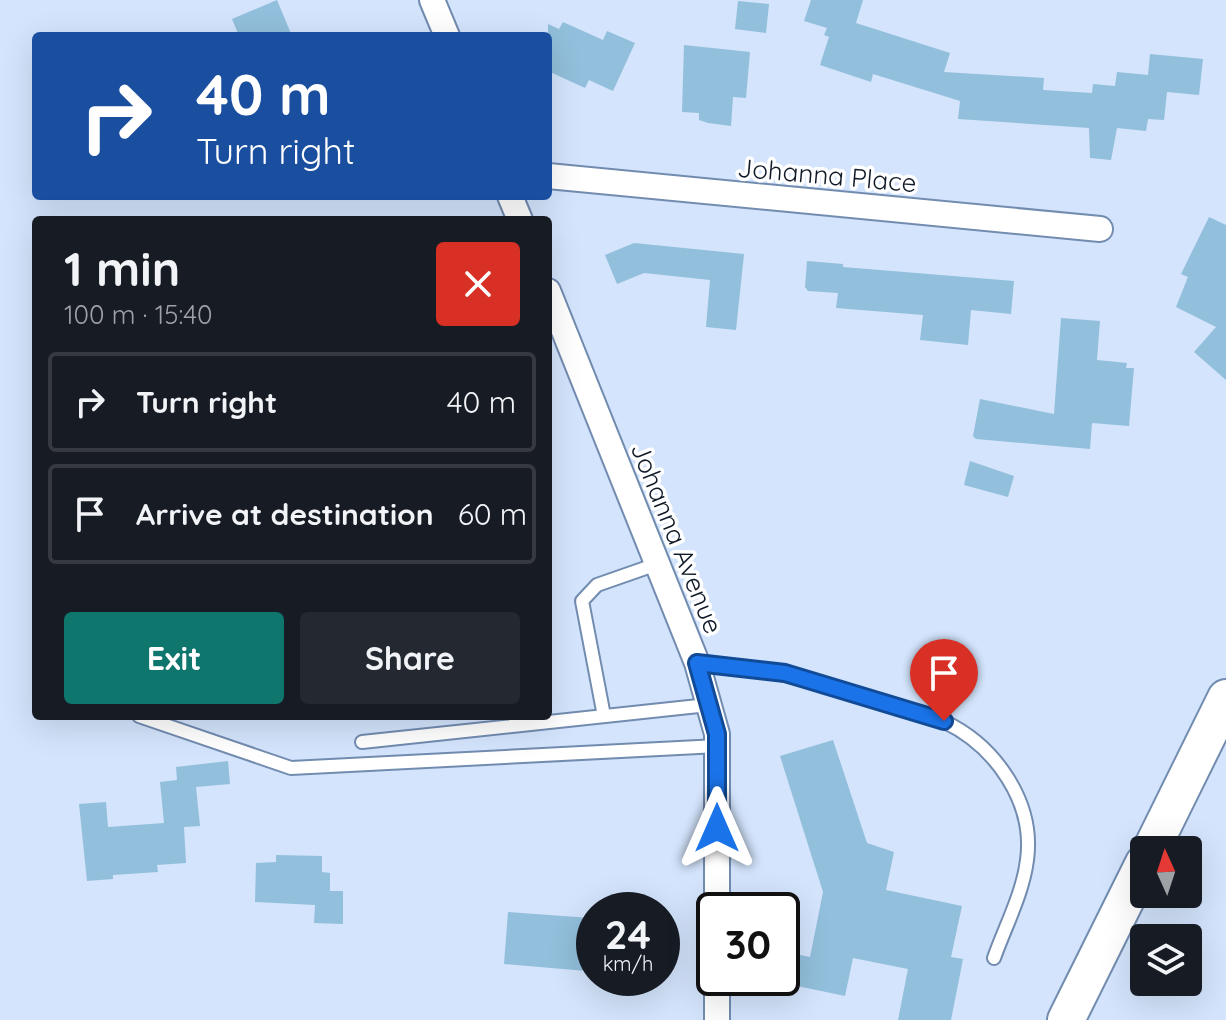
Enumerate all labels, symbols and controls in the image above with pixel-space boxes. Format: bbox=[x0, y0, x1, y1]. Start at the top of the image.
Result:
text: 40 m bbox=[196, 59, 331, 129]
icon: right bbox=[64, 64, 168, 168]
text: Turn right bbox=[196, 128, 355, 173]
street label: Johanna Place bbox=[736, 151, 918, 199]
text: 1 min bbox=[64, 238, 180, 298]
button: close bbox=[436, 242, 520, 326]
text: 100 m · 15:40 bbox=[64, 298, 212, 331]
icon: right bbox=[68, 380, 112, 424]
text: Turn right bbox=[136, 383, 277, 421]
text: 40 m bbox=[447, 383, 516, 421]
street label: Johanna Avenue bbox=[624, 438, 730, 638]
icon: arrive bbox=[68, 492, 112, 536]
text: Arrive at destination bbox=[136, 495, 434, 533]
text: 60 m bbox=[458, 495, 527, 533]
button: Exit bbox=[64, 612, 284, 704]
button: Share bbox=[300, 612, 520, 704]
pin bbox=[910, 639, 978, 721]
icon: arrive bbox=[922, 651, 966, 695]
position arrow bbox=[675, 786, 759, 870]
north arrow bbox=[1130, 836, 1202, 908]
map controls bbox=[1130, 836, 1202, 996]
speed limit sign: 30 bbox=[696, 892, 800, 996]
text: 24 bbox=[605, 909, 651, 959]
button: layers bbox=[1130, 924, 1202, 996]
text: km/h bbox=[603, 951, 653, 976]

